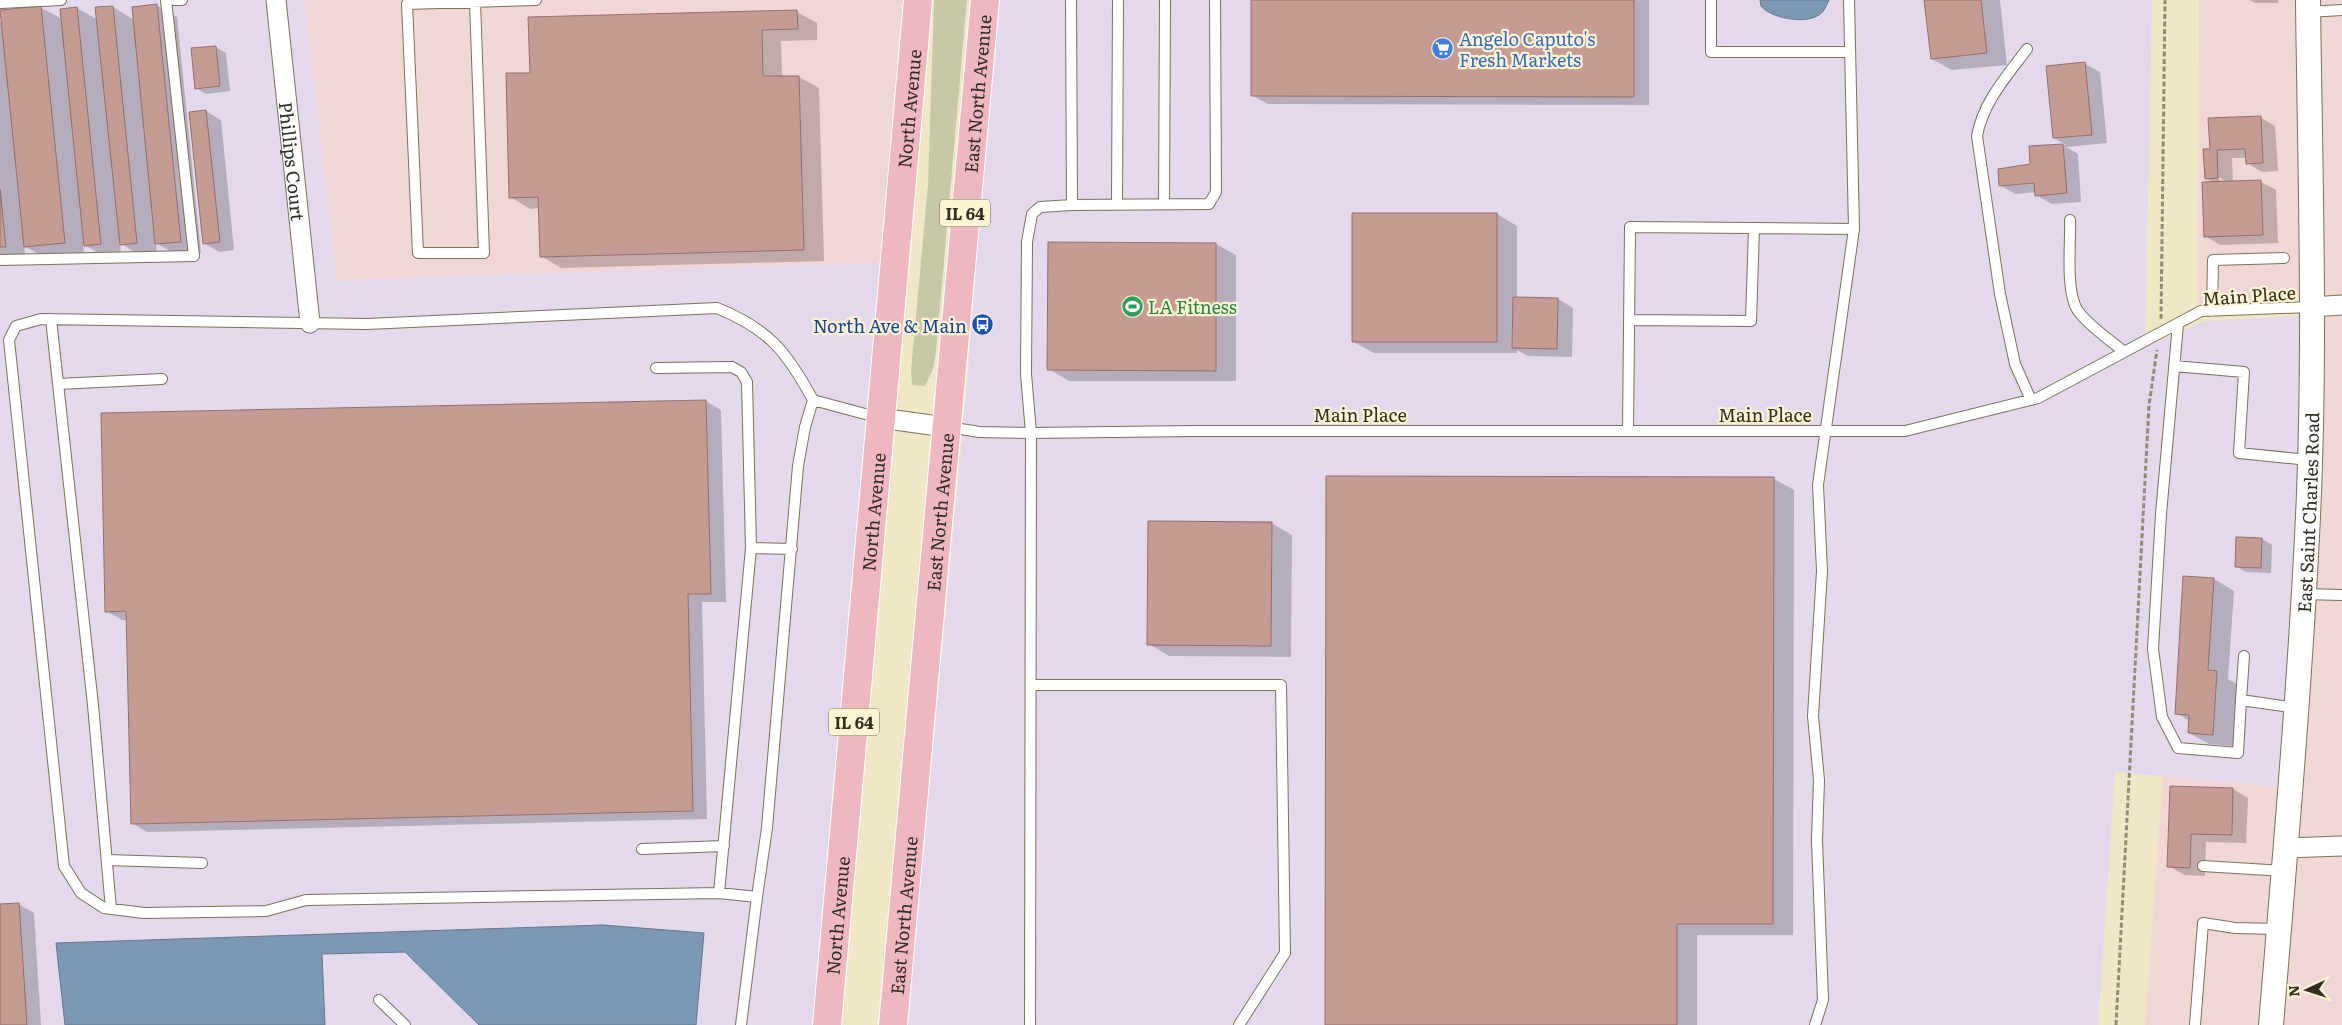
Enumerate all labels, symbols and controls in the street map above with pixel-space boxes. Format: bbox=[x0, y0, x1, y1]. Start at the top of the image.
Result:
street label: East North Avenue bbox=[956, 13, 997, 174]
place label: Angelo Caputo's Fresh Markets bbox=[1459, 25, 1595, 73]
supermarket icon: Angelo Caputo's Fresh Markets bbox=[1431, 36, 1455, 60]
street label: North Avenue bbox=[890, 48, 927, 169]
street label: Phillips Court bbox=[273, 100, 313, 223]
road number: IL 64 bbox=[940, 200, 990, 227]
street label: Main Place bbox=[2201, 278, 2297, 312]
place label: LA Fitness bbox=[1148, 293, 1237, 320]
sports icon: LA Fitness bbox=[1120, 294, 1144, 318]
place label: North Ave & Main bbox=[813, 312, 967, 339]
bus stop icon: North Ave & Main bbox=[971, 313, 995, 337]
street label: Main Place bbox=[1313, 401, 1407, 428]
street label: Main Place bbox=[1718, 401, 1812, 428]
street label: East Saint Charles Road bbox=[2289, 412, 2325, 613]
street label: East North Avenue bbox=[918, 432, 960, 592]
street label: North Avenue bbox=[854, 452, 891, 573]
road number: IL 64 bbox=[829, 709, 879, 736]
street label: East North Avenue bbox=[882, 835, 923, 996]
street label: North Avenue bbox=[818, 855, 855, 976]
north arrow bbox=[2282, 965, 2332, 1015]
text: N bbox=[2283, 984, 2303, 998]

